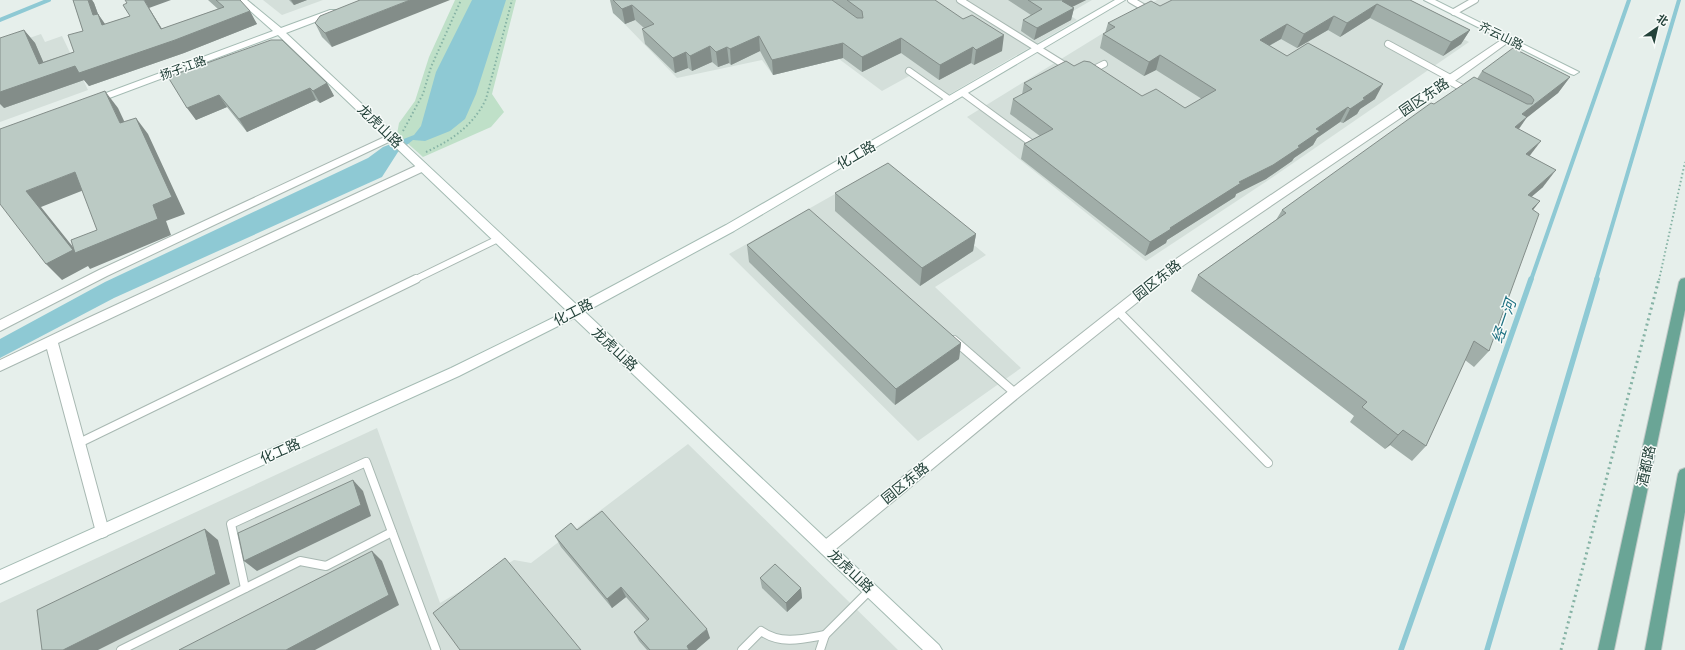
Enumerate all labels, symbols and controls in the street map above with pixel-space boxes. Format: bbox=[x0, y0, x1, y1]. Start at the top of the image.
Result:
north arrow bbox=[1637, 8, 1677, 48]
text: 北 bbox=[1654, 10, 1672, 29]
street label: 齐云山路 bbox=[1475, 17, 1527, 55]
street label: 扬子江路 bbox=[157, 51, 209, 85]
street label: 园区东路 bbox=[1395, 73, 1453, 121]
street label: 龙虎山路 bbox=[353, 99, 407, 153]
street label: 化工路 bbox=[833, 136, 879, 174]
street label: 园区东路 bbox=[1129, 255, 1185, 305]
water label: 经一河 bbox=[1486, 293, 1523, 346]
street label: 化工路 bbox=[550, 294, 596, 330]
street label: 龙虎山路 bbox=[588, 323, 642, 375]
street label: 化工路 bbox=[257, 433, 303, 469]
street label: 酒都路 bbox=[1632, 443, 1660, 489]
street label: 园区东路 bbox=[877, 458, 933, 508]
street label: 龙虎山路 bbox=[824, 545, 878, 597]

